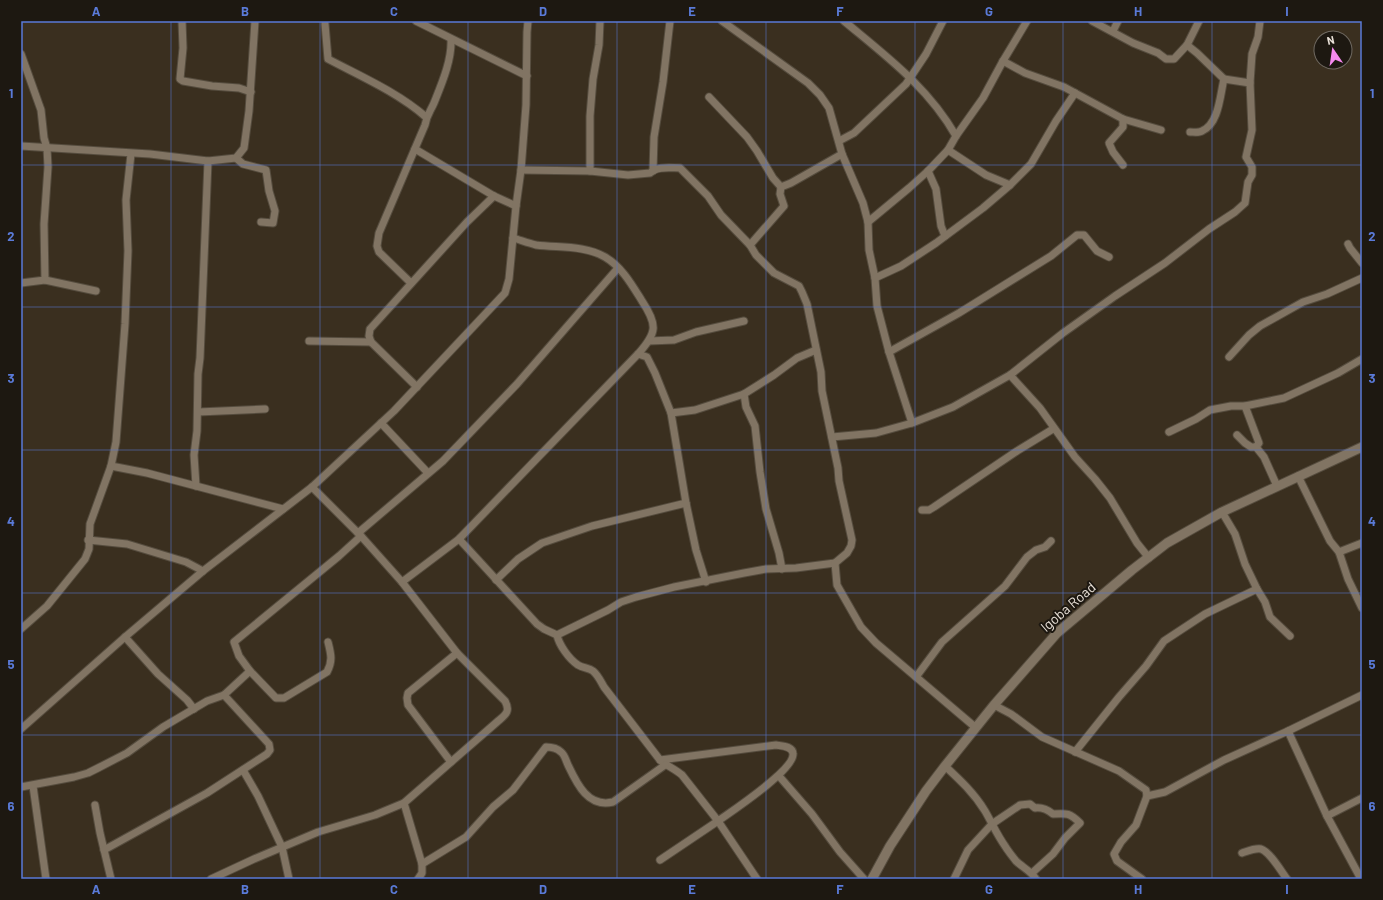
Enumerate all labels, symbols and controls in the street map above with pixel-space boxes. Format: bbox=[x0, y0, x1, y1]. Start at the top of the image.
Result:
text: A bbox=[92, 3, 101, 19]
text: B bbox=[241, 3, 249, 19]
text: C bbox=[390, 3, 398, 19]
text: D bbox=[539, 3, 547, 19]
text: E bbox=[688, 3, 696, 19]
text: F bbox=[836, 3, 844, 19]
text: G bbox=[985, 3, 993, 19]
text: H bbox=[1134, 3, 1142, 19]
text: I bbox=[1285, 3, 1289, 19]
north arrow bbox=[1313, 30, 1353, 70]
text: N bbox=[1326, 33, 1336, 47]
text: 1 bbox=[9, 85, 13, 101]
text: 1 bbox=[1370, 85, 1374, 101]
text: 2 bbox=[7, 228, 15, 244]
text: 2 bbox=[1368, 228, 1376, 244]
text: 3 bbox=[7, 370, 15, 386]
text: 3 bbox=[1368, 370, 1376, 386]
text: 4 bbox=[7, 513, 15, 529]
text: 4 bbox=[1368, 513, 1376, 529]
street label: Igoba Road bbox=[1037, 578, 1099, 635]
text: 5 bbox=[7, 656, 15, 672]
text: 5 bbox=[1368, 656, 1376, 672]
text: 6 bbox=[8, 798, 15, 814]
text: 6 bbox=[1369, 798, 1376, 814]
text: A bbox=[92, 881, 101, 897]
text: B bbox=[241, 881, 249, 897]
text: C bbox=[390, 881, 398, 897]
text: D bbox=[539, 881, 547, 897]
text: E bbox=[688, 881, 696, 897]
text: F bbox=[836, 881, 844, 897]
text: G bbox=[985, 881, 993, 897]
text: H bbox=[1134, 881, 1142, 897]
text: I bbox=[1285, 881, 1289, 897]

